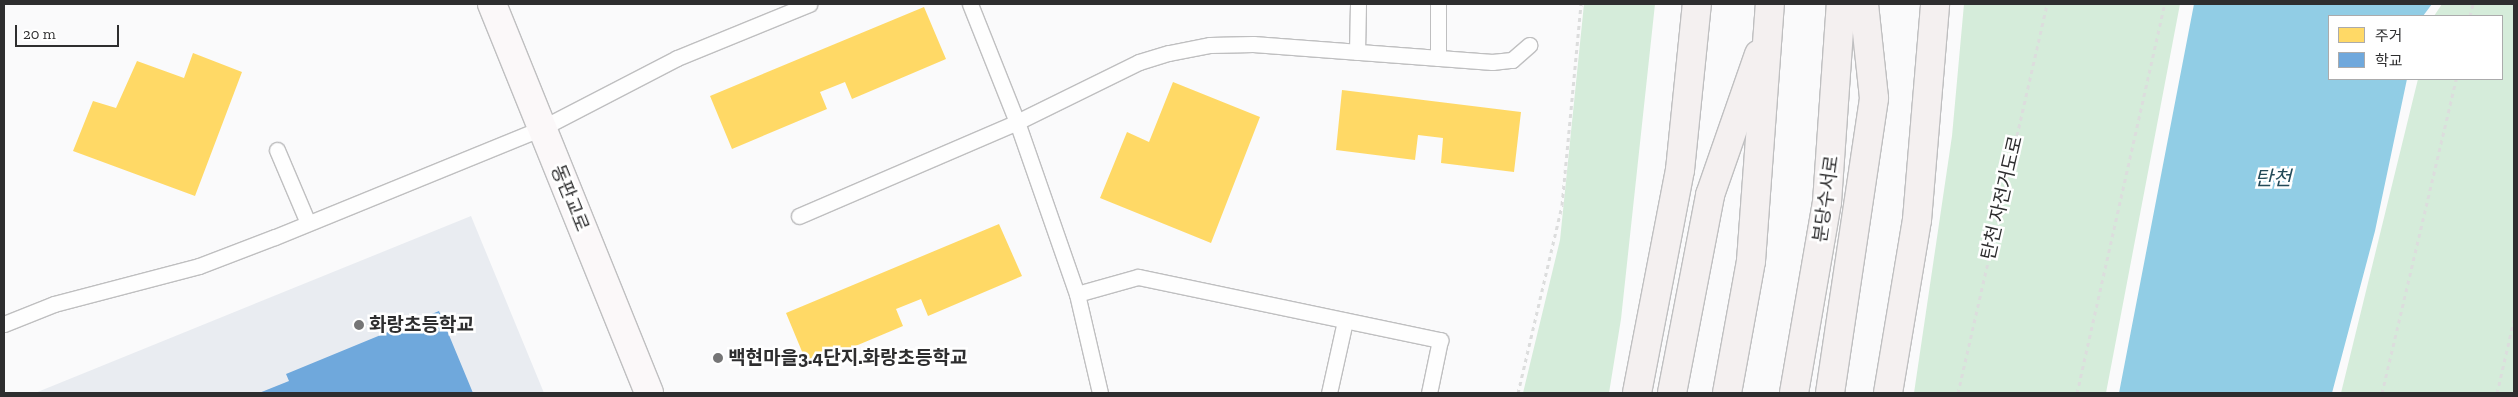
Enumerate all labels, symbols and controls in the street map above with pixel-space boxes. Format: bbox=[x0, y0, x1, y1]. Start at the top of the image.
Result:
scale bar bbox=[18, 15, 121, 47]
legend bbox=[2328, 15, 2503, 80]
text: 20 m bbox=[23, 25, 56, 43]
text: 주거 bbox=[2375, 27, 2403, 45]
text: 학교 bbox=[2375, 52, 2403, 70]
street label: 탄천 자전거도로 bbox=[1977, 134, 2027, 262]
street label: 분당수서로 bbox=[1809, 154, 1843, 244]
street label: 동판교로 bbox=[546, 161, 594, 235]
water label: 탄천 bbox=[2255, 166, 2291, 190]
place label: 화랑초등학교 bbox=[369, 314, 474, 336]
marker: 화랑초등학교 bbox=[353, 319, 365, 331]
place label: 백현마을3.4단지.화랑초등학교 bbox=[728, 347, 967, 369]
marker: 백현마을3.4단지.화랑초등학교 bbox=[712, 352, 724, 364]

